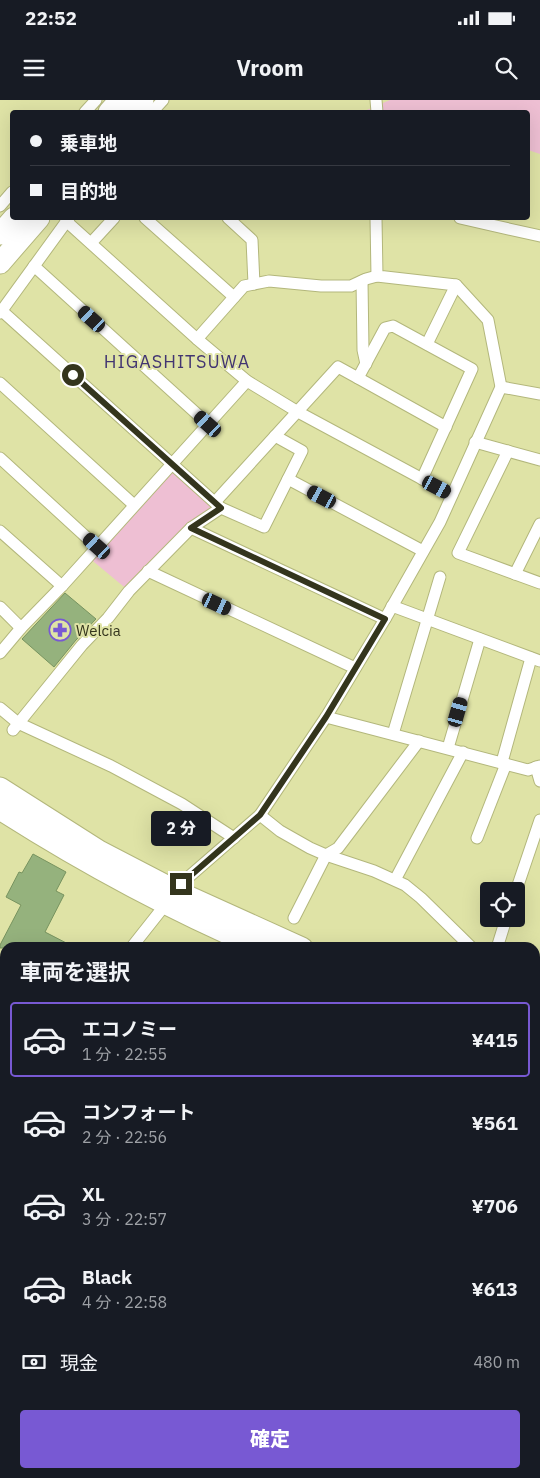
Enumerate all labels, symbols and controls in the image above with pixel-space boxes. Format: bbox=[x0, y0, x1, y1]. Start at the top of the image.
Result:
text: 22:52 bbox=[25, 6, 77, 30]
text: Vroom bbox=[236, 53, 304, 82]
icon: menu bbox=[20, 54, 48, 82]
icon: search bbox=[492, 54, 520, 82]
text: 乗車地 bbox=[60, 131, 117, 155]
text: 目的地 bbox=[60, 179, 117, 203]
car bbox=[75, 303, 108, 335]
district label: HIGASHITSUWA bbox=[104, 350, 250, 373]
route start bbox=[62, 364, 84, 386]
car bbox=[191, 408, 224, 440]
car bbox=[420, 473, 453, 501]
car bbox=[305, 483, 338, 511]
car bbox=[80, 530, 113, 562]
car bbox=[200, 591, 233, 617]
pharmacy icon: Welcia bbox=[48, 618, 72, 642]
place label: Welcia bbox=[76, 621, 121, 640]
car bbox=[446, 696, 469, 728]
callout: 2 分 bbox=[151, 812, 211, 846]
text: 2 分 bbox=[166, 818, 196, 838]
route end bbox=[170, 873, 192, 895]
map controls bbox=[480, 882, 525, 927]
button: locate bbox=[480, 882, 525, 927]
text: 車両を選択 bbox=[20, 957, 130, 986]
icon: car bbox=[22, 1017, 67, 1062]
text: エコノミー bbox=[82, 1017, 177, 1041]
text: ¥415 bbox=[471, 1028, 518, 1052]
text: 1 分 · 22:55 bbox=[82, 1044, 167, 1064]
icon: car bbox=[22, 1100, 67, 1145]
text: コンフォート bbox=[82, 1100, 195, 1124]
text: ¥561 bbox=[471, 1111, 518, 1135]
text: 2 分 · 22:56 bbox=[82, 1127, 167, 1147]
text: XL bbox=[82, 1182, 105, 1206]
icon: car bbox=[22, 1183, 67, 1228]
text: ¥706 bbox=[471, 1194, 518, 1218]
text: 3 分 · 22:57 bbox=[82, 1209, 167, 1229]
text: Black bbox=[82, 1265, 132, 1289]
icon: car bbox=[22, 1266, 67, 1311]
text: ¥613 bbox=[471, 1277, 518, 1301]
text: 4 分 · 22:58 bbox=[82, 1292, 167, 1312]
icon: cash bbox=[20, 1348, 48, 1376]
text: 現金 bbox=[60, 1351, 98, 1375]
text: 480 m bbox=[473, 1352, 520, 1372]
button: 確定 bbox=[20, 1410, 520, 1468]

